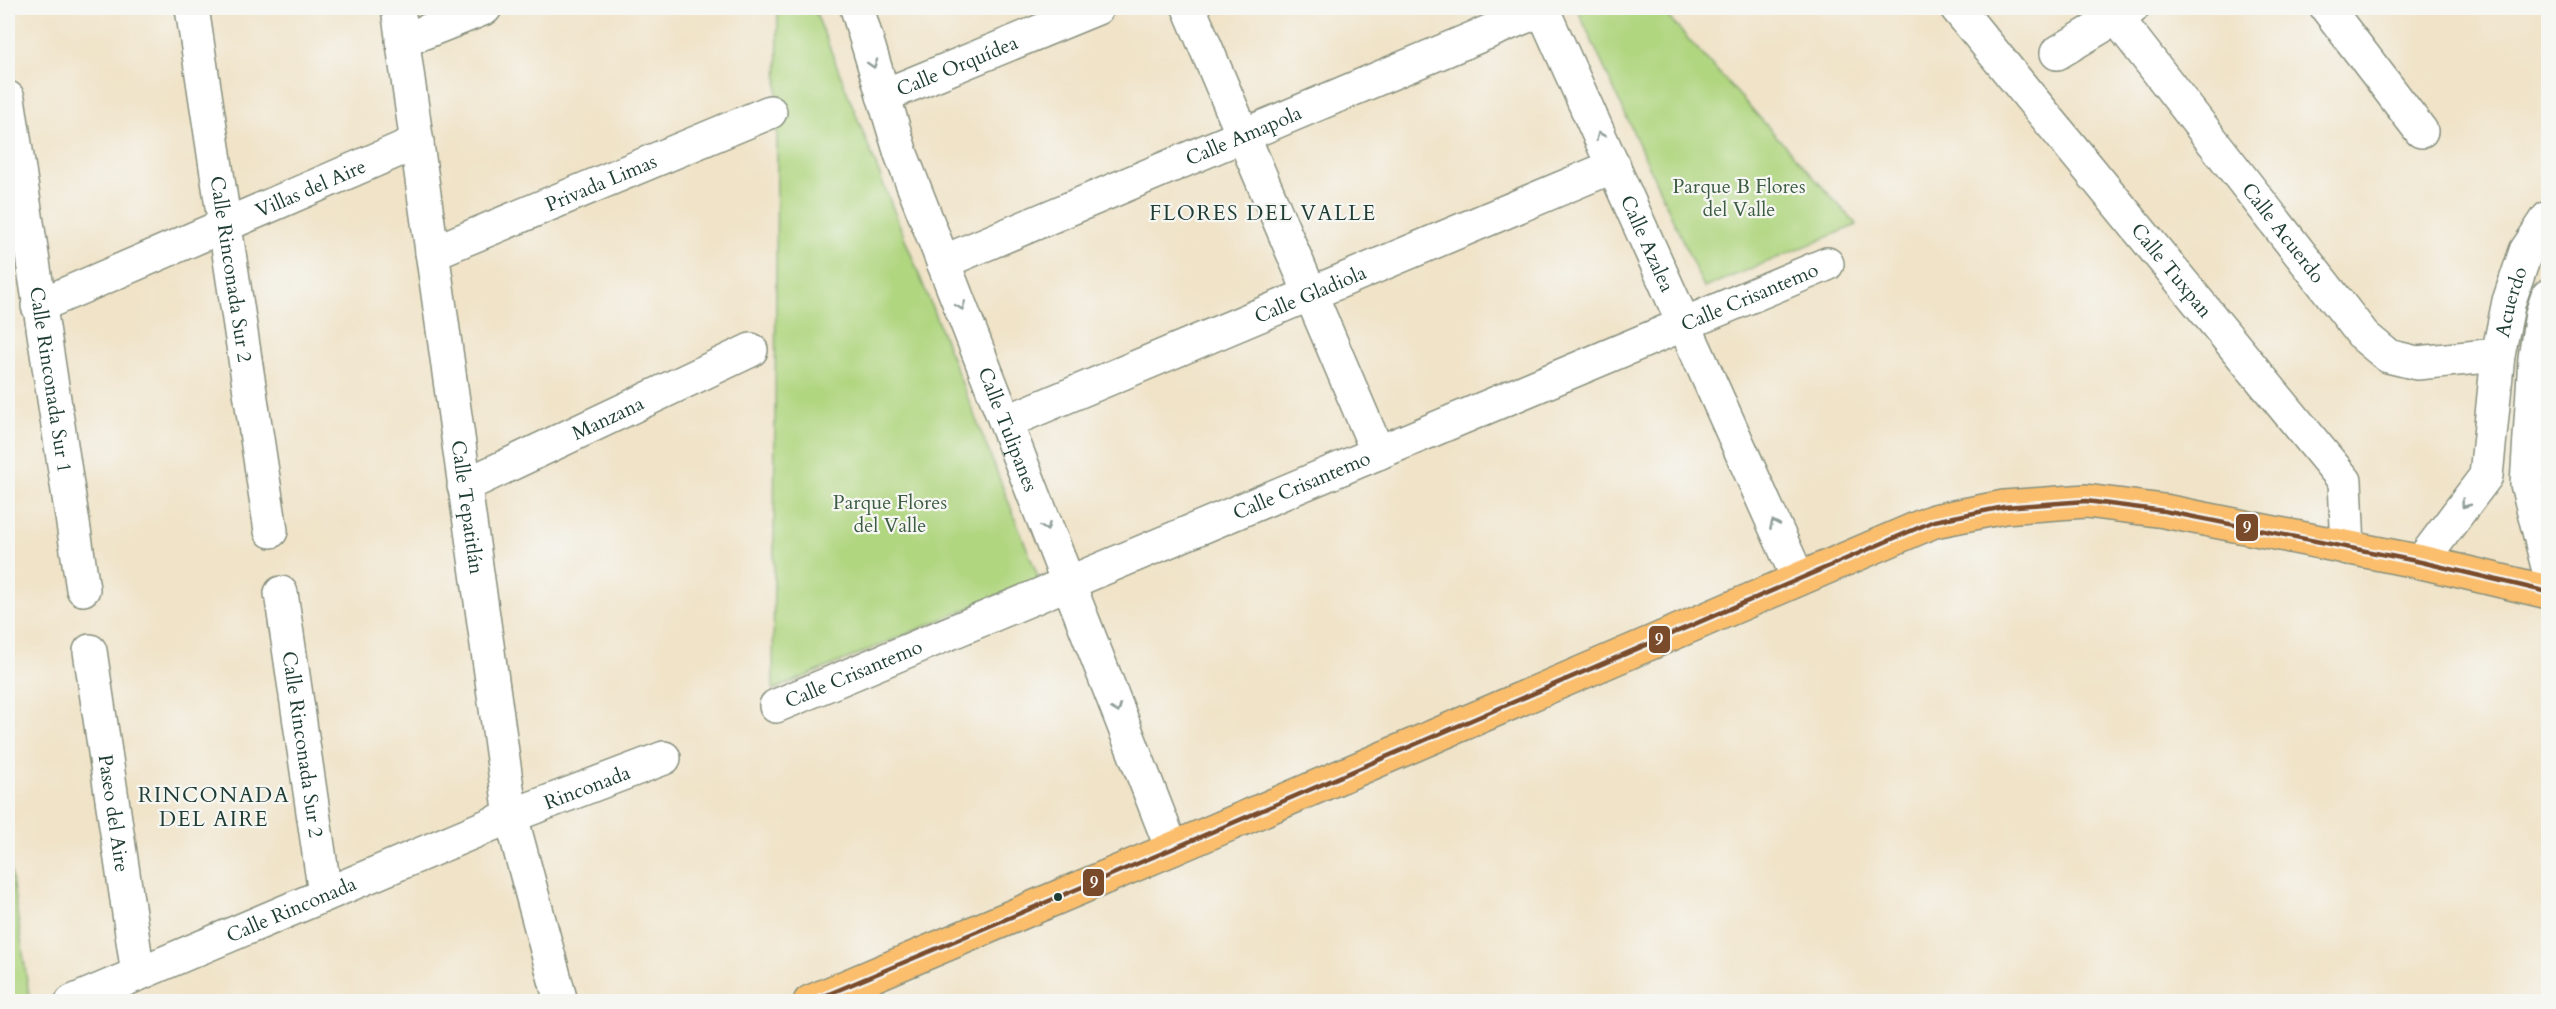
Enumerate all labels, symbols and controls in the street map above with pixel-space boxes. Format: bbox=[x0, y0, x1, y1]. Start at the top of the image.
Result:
street label: Calle Orquídea bbox=[892, 28, 1022, 103]
one-way arrow bbox=[866, 58, 878, 69]
street label: Calle Amapola bbox=[1181, 99, 1306, 172]
one-way arrow bbox=[1595, 131, 1607, 142]
street label: Privada Limas bbox=[541, 147, 661, 218]
street label: Villas del Aire bbox=[251, 152, 370, 224]
park label: Parque B Flores del Valle bbox=[1672, 173, 1806, 223]
street label: Calle Rinconada Sur 2 bbox=[204, 174, 259, 364]
street label: Calle Acuerdo bbox=[2236, 177, 2331, 289]
street label: Calle Azalea bbox=[1614, 191, 1681, 296]
district label: FLORES DEL VALLE bbox=[1149, 199, 1377, 228]
street label: Calle Tuxpan bbox=[2125, 217, 2219, 324]
street label: Calle Crisantemo bbox=[1677, 256, 1822, 338]
street label: Calle Gladiola bbox=[1250, 258, 1371, 329]
street label: Acuerdo bbox=[2488, 263, 2533, 340]
street label: Calle Rinconada Sur 1 bbox=[23, 285, 79, 475]
one-way arrow bbox=[953, 301, 966, 311]
street label: Calle Tulipanes bbox=[972, 363, 1045, 495]
street label: Manzana bbox=[567, 389, 648, 446]
street label: Calle Tepatitlán bbox=[445, 438, 491, 577]
street label: Calle Crisantemo bbox=[1229, 444, 1374, 526]
park label: Parque Flores del Valle bbox=[833, 489, 947, 539]
one-way arrow bbox=[2461, 498, 2472, 509]
line badge: 9 bbox=[2235, 513, 2259, 542]
text: 9 bbox=[2243, 517, 2251, 539]
one-way arrow bbox=[1770, 520, 1782, 531]
one-way arrow bbox=[1039, 522, 1052, 532]
line badge: 9 bbox=[1648, 625, 1671, 654]
text: 9 bbox=[1655, 629, 1663, 651]
street label: Calle Crisantemo bbox=[781, 632, 926, 714]
street label: Calle Rinconada Sur 2 bbox=[276, 649, 330, 839]
one-way arrow bbox=[1110, 703, 1122, 714]
street label: Paseo del Aire bbox=[92, 752, 136, 874]
street label: Rinconada bbox=[540, 758, 634, 816]
district label: RINCONADA DEL AIRE bbox=[138, 781, 290, 834]
line badge: 9 bbox=[1082, 868, 1105, 897]
street label: Calle Rinconada bbox=[222, 870, 361, 949]
text: 9 bbox=[1090, 872, 1098, 894]
unlabelled marker bbox=[1052, 891, 1064, 903]

